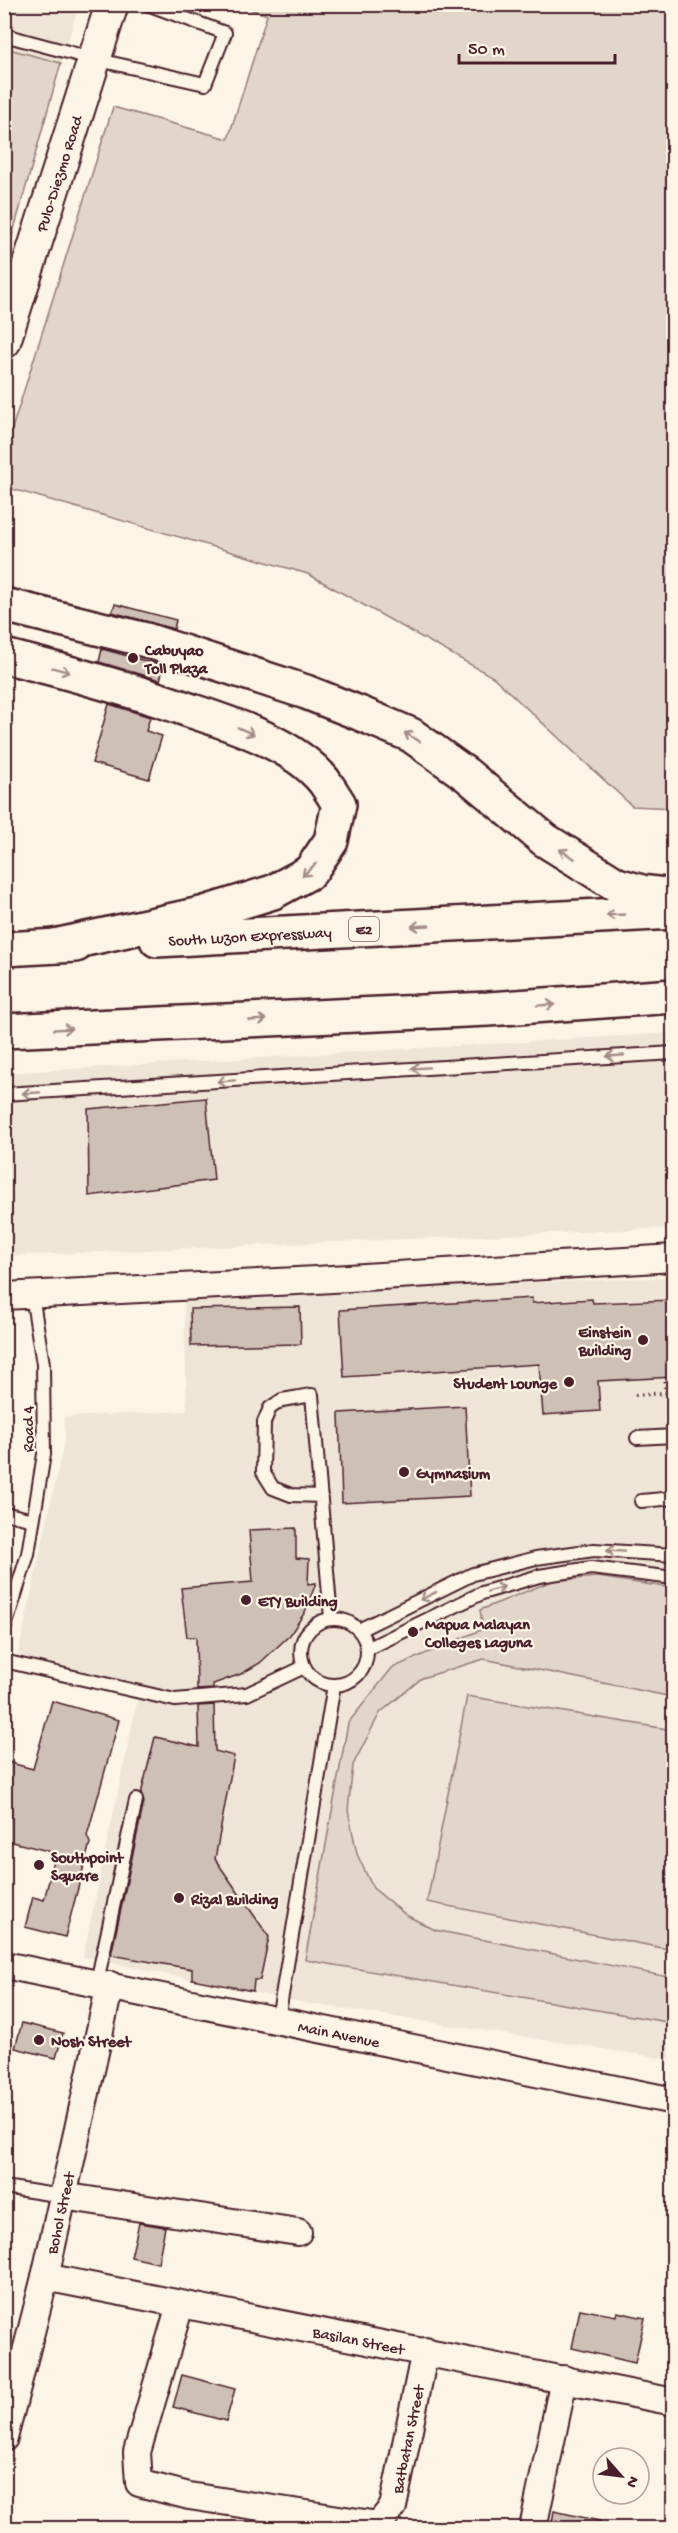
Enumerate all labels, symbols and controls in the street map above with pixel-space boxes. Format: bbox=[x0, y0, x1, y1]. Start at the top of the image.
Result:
scale bar bbox=[459, 27, 615, 65]
text: 50 m bbox=[468, 40, 505, 61]
street label: Pulo-Diezmo Road bbox=[33, 112, 89, 236]
place label: Cabuyao Toll Plaza bbox=[143, 643, 209, 680]
marker: Cabuyao Toll Plaza bbox=[126, 651, 140, 665]
one-way arrow bbox=[51, 665, 70, 677]
one-way arrow bbox=[236, 726, 255, 737]
one-way arrow bbox=[404, 731, 421, 743]
one-way arrow bbox=[559, 847, 576, 859]
one-way arrow bbox=[301, 863, 316, 877]
one-way arrow bbox=[606, 910, 626, 921]
road number: E2 bbox=[349, 917, 379, 941]
one-way arrow bbox=[411, 920, 431, 931]
street label: South Luzon Expressway bbox=[168, 925, 332, 952]
one-way arrow bbox=[535, 999, 555, 1010]
one-way arrow bbox=[247, 1014, 267, 1025]
one-way arrow bbox=[52, 1023, 72, 1034]
one-way arrow bbox=[606, 1051, 626, 1062]
one-way arrow bbox=[411, 1063, 431, 1074]
one-way arrow bbox=[216, 1075, 236, 1086]
one-way arrow bbox=[22, 1087, 42, 1098]
place label: Einstein Building bbox=[578, 1325, 631, 1362]
marker: Einstein Building bbox=[636, 1333, 650, 1347]
marker: Student Lounge bbox=[562, 1375, 576, 1389]
place label: Student Lounge bbox=[453, 1376, 558, 1395]
street label: Road 4 bbox=[21, 1405, 40, 1452]
marker: Gymnasium bbox=[397, 1465, 411, 1479]
place label: Gymnasium bbox=[416, 1466, 491, 1485]
one-way arrow bbox=[606, 1546, 626, 1557]
one-way arrow bbox=[486, 1583, 505, 1594]
one-way arrow bbox=[419, 1591, 437, 1603]
marker: ETY Building bbox=[239, 1593, 253, 1607]
place label: ETY Building bbox=[258, 1594, 338, 1613]
place label: Mapua Malayan Colleges Laguna bbox=[424, 1617, 533, 1654]
marker: Mapua Malayan Colleges Laguna bbox=[406, 1625, 420, 1639]
place label: Southpoint Square bbox=[51, 1850, 125, 1887]
marker: Southpoint Square bbox=[32, 1858, 46, 1872]
marker: Rizal Building bbox=[172, 1891, 186, 1905]
place label: Rizal Building bbox=[190, 1892, 278, 1911]
street label: Main Avenue bbox=[296, 2019, 382, 2054]
marker: Nosh Street bbox=[32, 2033, 46, 2047]
place label: Nosh Street bbox=[51, 2034, 132, 2053]
street label: Bohol Street bbox=[44, 2169, 81, 2257]
street label: Basilan Street bbox=[310, 2324, 407, 2361]
street label: Batbatan Street bbox=[390, 2382, 431, 2497]
north arrow bbox=[591, 2446, 651, 2506]
text: N bbox=[620, 2472, 642, 2491]

